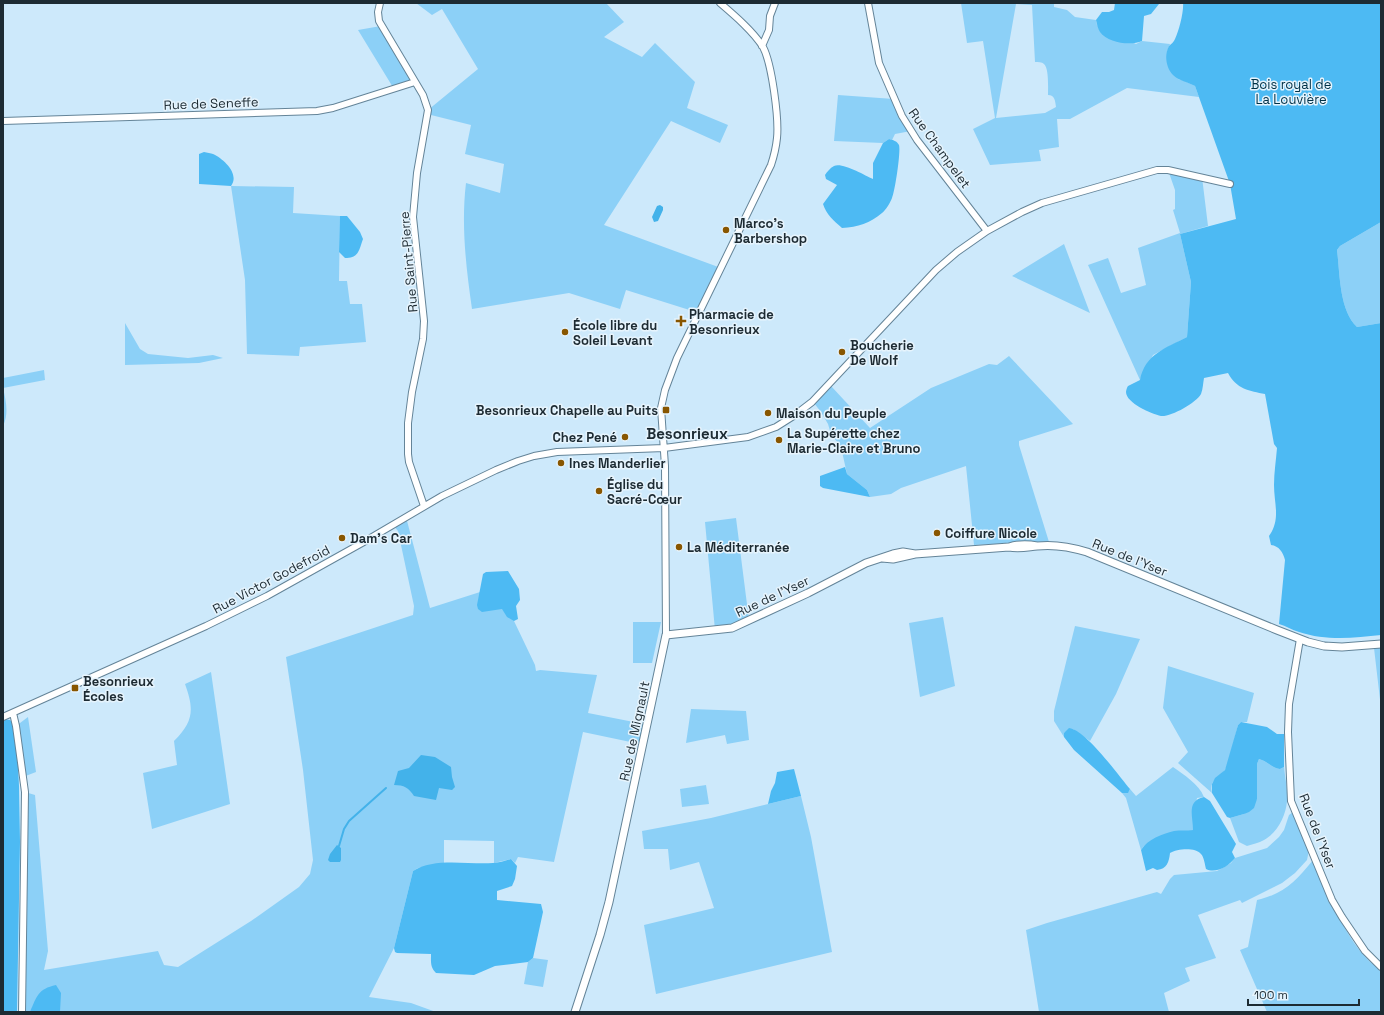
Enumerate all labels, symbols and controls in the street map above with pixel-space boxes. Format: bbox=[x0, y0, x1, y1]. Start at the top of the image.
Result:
park label: Bois royal de La Louvière bbox=[1251, 76, 1331, 108]
street label: Rue de Seneffe bbox=[163, 93, 259, 114]
street label: Rue Champelet bbox=[905, 105, 974, 192]
street label: Rue Saint-Pierre bbox=[396, 211, 421, 313]
place label: Marco's Barbershop bbox=[734, 215, 807, 247]
marker: Marco's Barbershop bbox=[721, 225, 731, 235]
place label: Pharmacie de Besonrieux bbox=[689, 306, 774, 338]
marker: Pharmacie de Besonrieux bbox=[676, 316, 686, 326]
place label: École libre du Soleil Levant bbox=[573, 317, 657, 349]
marker: École libre du Soleil Levant bbox=[560, 327, 570, 337]
place label: Boucherie De Wolf bbox=[850, 337, 914, 369]
marker: Boucherie De Wolf bbox=[837, 347, 847, 357]
place label: Besonrieux Chapelle au Puits bbox=[476, 402, 658, 419]
marker: Besonrieux Chapelle au Puits bbox=[661, 405, 671, 415]
place label: Maison du Peuple bbox=[776, 405, 887, 422]
marker: Maison du Peuple bbox=[763, 408, 773, 418]
district label: Besonrieux bbox=[646, 424, 728, 443]
place label: La Supérette chez Marie-Claire et Bruno bbox=[787, 425, 921, 457]
place label: Chez Pené bbox=[552, 429, 617, 446]
marker: Chez Pené bbox=[620, 432, 630, 442]
marker: La Supérette chez Marie-Claire et Bruno bbox=[774, 435, 784, 445]
place label: Ines Manderlier bbox=[569, 455, 666, 472]
marker: Ines Manderlier bbox=[556, 458, 566, 468]
place label: Église du Sacré-Cœur bbox=[607, 476, 682, 508]
marker: Église du Sacré-Cœur bbox=[594, 486, 604, 496]
place label: Coiffure Nicole bbox=[945, 525, 1037, 542]
marker: Coiffure Nicole bbox=[932, 528, 942, 538]
place label: Dam's Car bbox=[350, 530, 412, 547]
marker: Dam's Car bbox=[337, 533, 347, 543]
street label: Rue de l'Yser bbox=[1090, 535, 1170, 580]
place label: La Méditerranée bbox=[687, 539, 789, 556]
street label: Rue Victor Godefroid bbox=[210, 541, 333, 618]
marker: La Méditerranée bbox=[674, 542, 684, 552]
street label: Rue de l'Yser bbox=[733, 572, 812, 621]
place label: Besonrieux Écoles bbox=[83, 673, 154, 705]
street label: Rue de Mignault bbox=[616, 680, 653, 783]
marker: Besonrieux Écoles bbox=[70, 683, 80, 693]
street label: Rue de l'Yser bbox=[1295, 791, 1340, 871]
scale bar bbox=[1248, 981, 1359, 1007]
text: 100 m bbox=[1254, 987, 1288, 1003]

